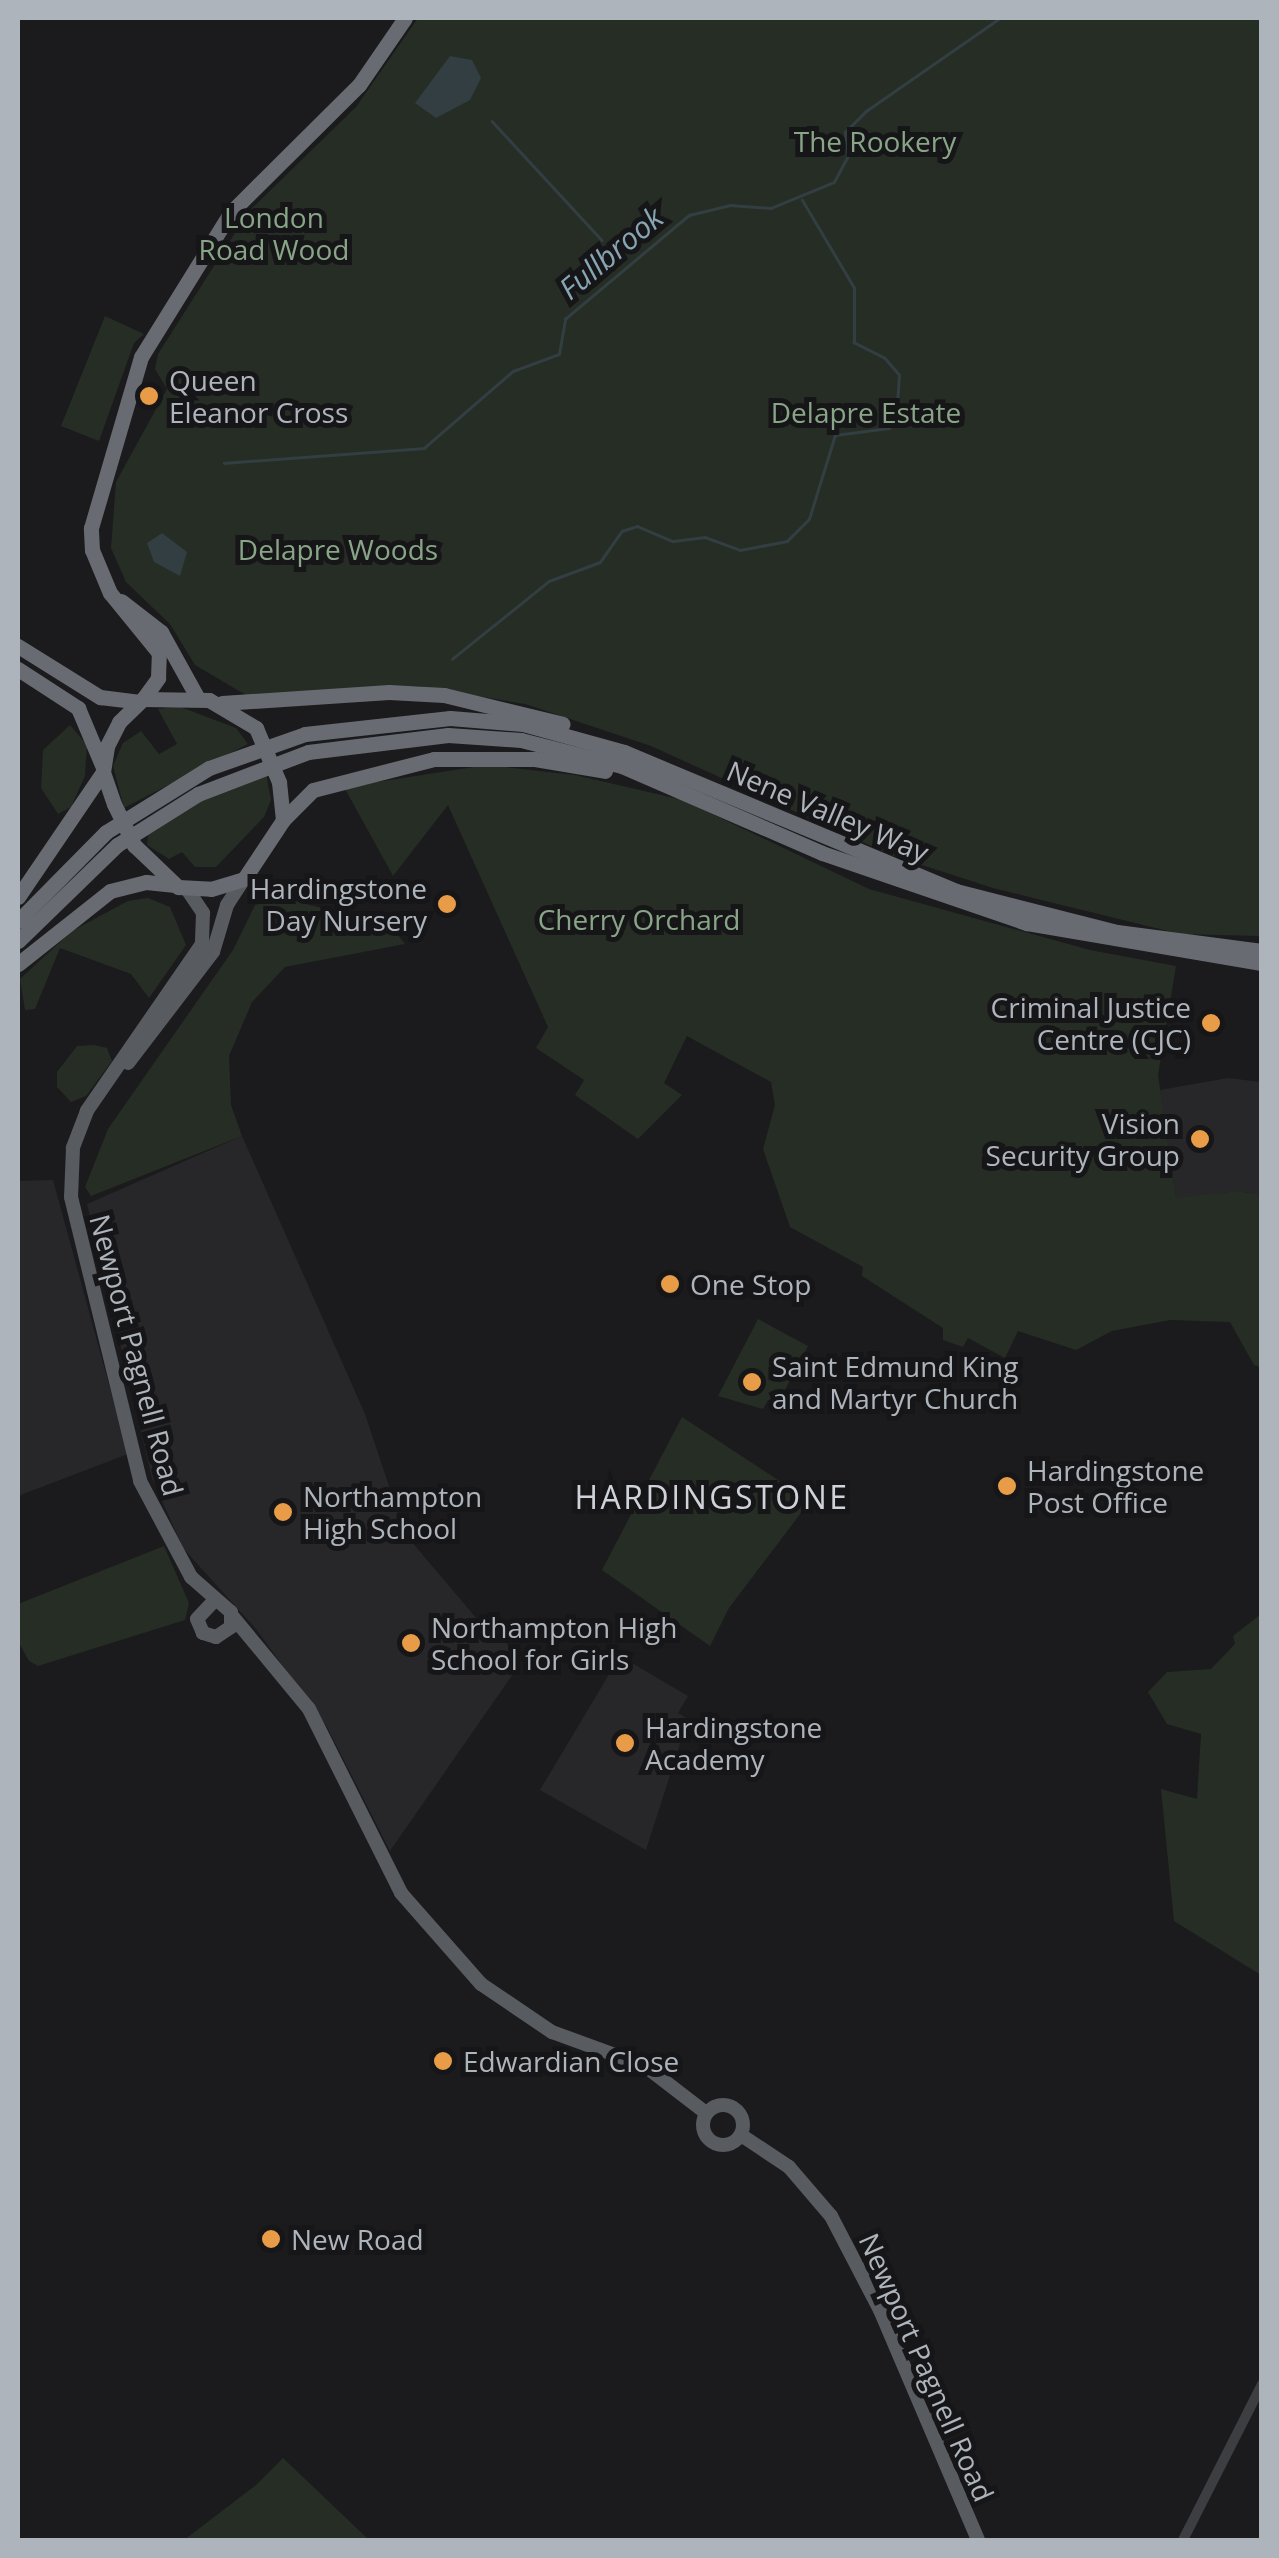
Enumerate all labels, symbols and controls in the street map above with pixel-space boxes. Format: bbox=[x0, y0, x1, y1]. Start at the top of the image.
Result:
park label: The Rookery bbox=[794, 124, 956, 158]
water label: Fullbrook bbox=[552, 199, 670, 307]
park label: London Road Wood bbox=[199, 200, 349, 266]
place label: Queen Eleanor Cross bbox=[169, 363, 348, 429]
marker: Queen Eleanor Cross bbox=[138, 385, 160, 407]
park label: Delapre Estate bbox=[771, 395, 961, 429]
park label: Delapre Woods bbox=[238, 532, 438, 566]
street label: Nene Valley Way bbox=[722, 753, 934, 869]
place label: Hardingstone Day Nursery bbox=[250, 871, 427, 937]
marker: Hardingstone Day Nursery bbox=[436, 893, 458, 915]
park label: Cherry Orchard bbox=[538, 902, 740, 936]
place label: Criminal Justice Centre (CJC) bbox=[991, 990, 1191, 1056]
marker: Criminal Justice Centre (CJC) bbox=[1200, 1012, 1222, 1034]
place label: Vision Security Group bbox=[986, 1106, 1180, 1172]
marker: Vision Security Group bbox=[1189, 1128, 1211, 1150]
street label: Newport Pagnell Road bbox=[83, 1211, 191, 1499]
place label: One Stop bbox=[690, 1267, 811, 1301]
marker: One Stop bbox=[659, 1273, 681, 1295]
place label: Saint Edmund King and Martyr Church bbox=[772, 1349, 1018, 1415]
marker: Saint Edmund King and Martyr Church bbox=[741, 1371, 763, 1393]
place label: Hardingstone Post Office bbox=[1027, 1453, 1204, 1519]
marker: Hardingstone Post Office bbox=[996, 1475, 1018, 1497]
district label: HARDINGSTONE bbox=[574, 1478, 850, 1516]
place label: Northampton High School bbox=[303, 1479, 482, 1545]
marker: Northampton High School bbox=[272, 1501, 294, 1523]
place label: Northampton High School for Girls bbox=[431, 1610, 677, 1676]
marker: Northampton High School for Girls bbox=[400, 1632, 422, 1654]
place label: Hardingstone Academy bbox=[645, 1710, 822, 1776]
marker: Hardingstone Academy bbox=[614, 1732, 636, 1754]
place label: Edwardian Close bbox=[463, 2044, 679, 2078]
marker: Edwardian Close bbox=[432, 2050, 454, 2072]
place label: New Road bbox=[291, 2222, 424, 2256]
marker: New Road bbox=[260, 2228, 282, 2250]
street label: Newport Pagnell Road bbox=[853, 2228, 1001, 2506]

